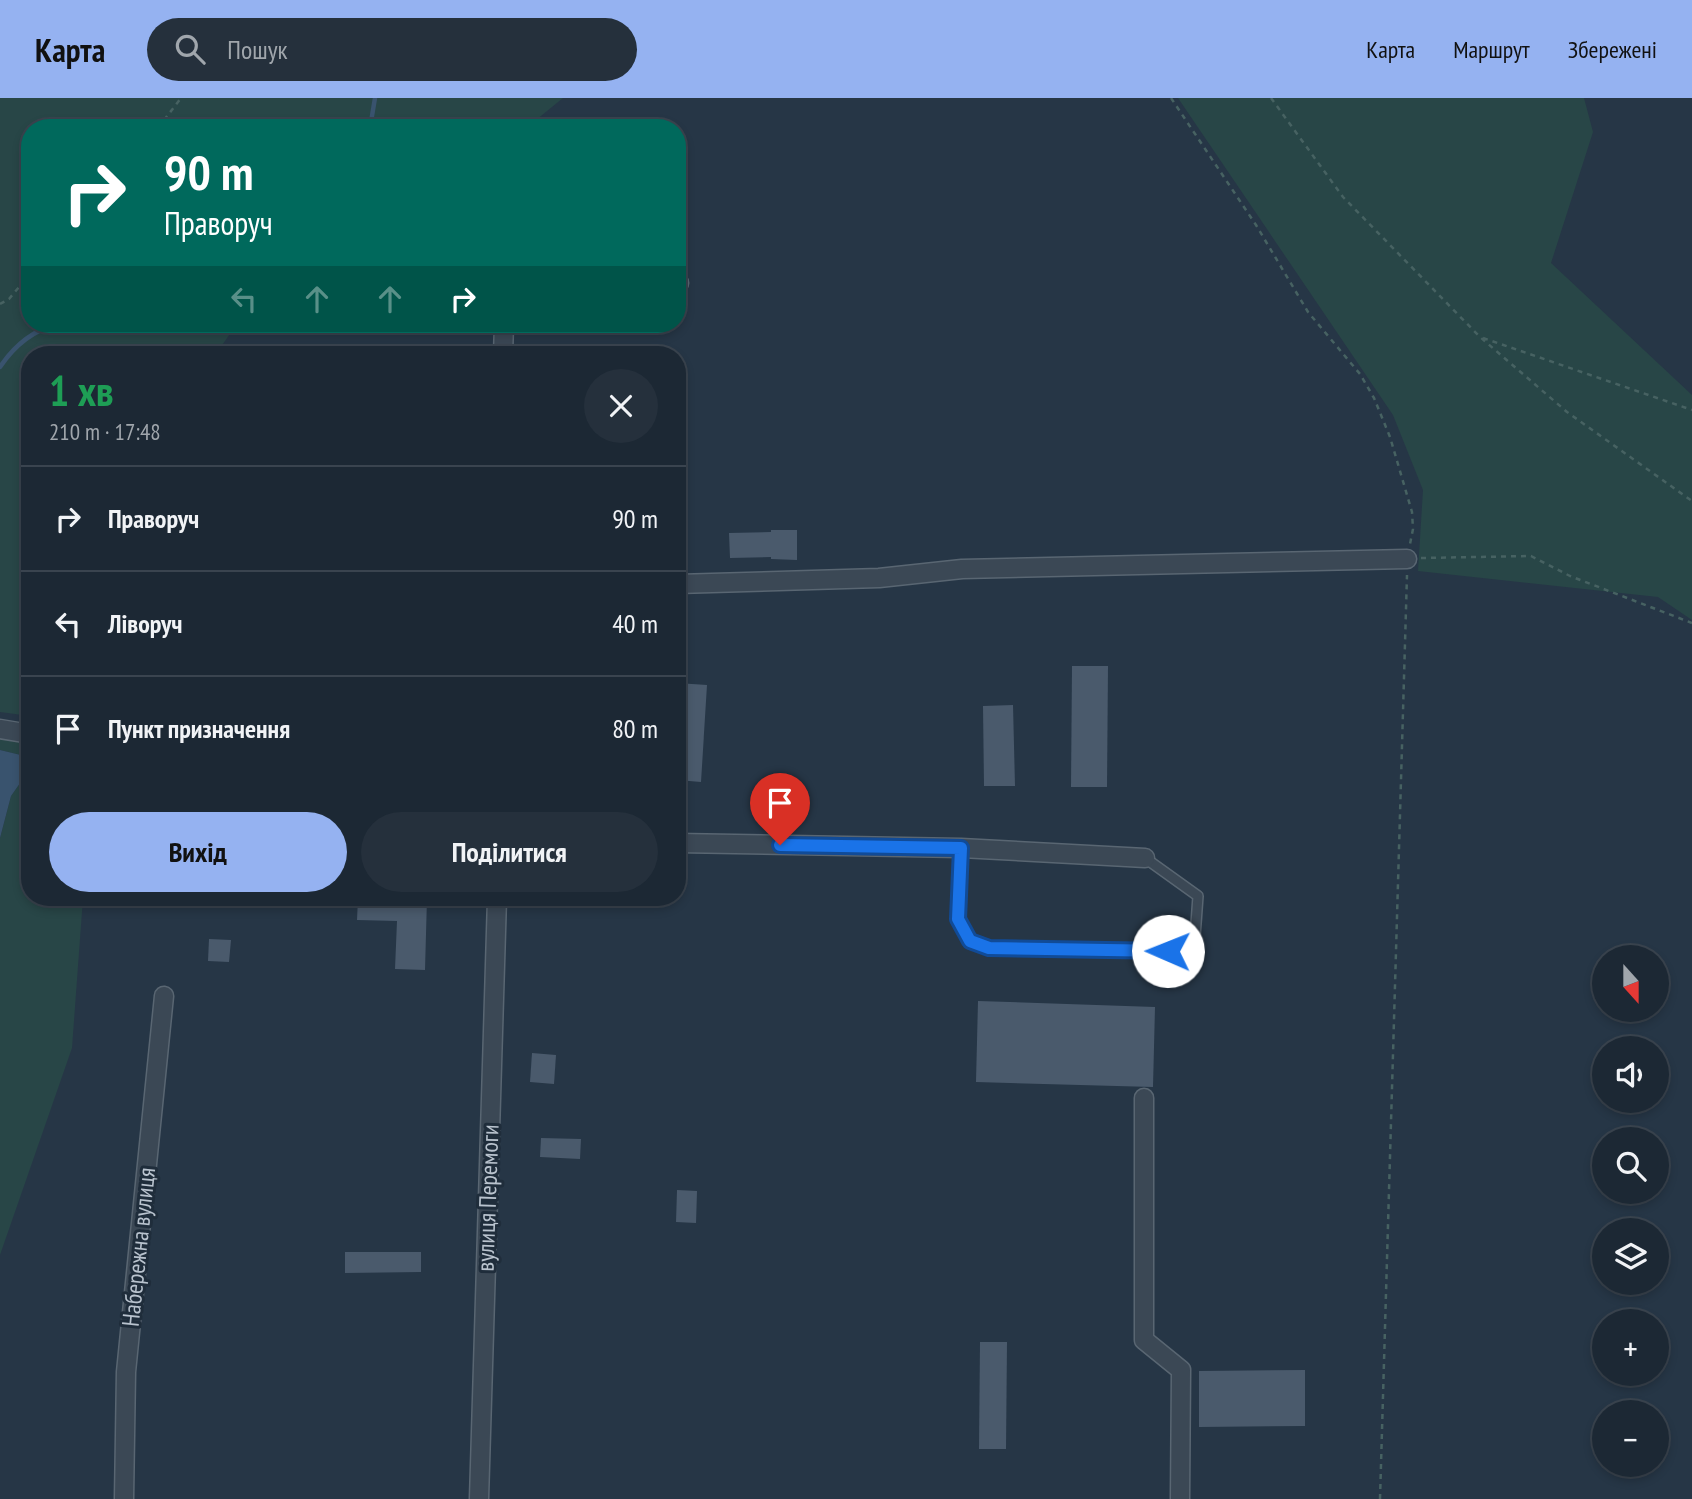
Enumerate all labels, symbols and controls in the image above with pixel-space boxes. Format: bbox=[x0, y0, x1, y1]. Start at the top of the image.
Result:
search box bbox=[147, 18, 637, 81]
text: Карта bbox=[35, 28, 105, 71]
icon: search bbox=[171, 30, 209, 68]
text: Пошук bbox=[227, 33, 288, 66]
text: Карта bbox=[1366, 34, 1415, 65]
text: Маршрут bbox=[1453, 34, 1530, 65]
text: Збережені bbox=[1568, 34, 1657, 65]
text: 90 m bbox=[164, 140, 253, 204]
icon: right bbox=[49, 147, 140, 238]
text: Праворуч bbox=[164, 202, 273, 244]
icon: left bbox=[225, 280, 263, 318]
icon: ahead bbox=[298, 280, 336, 318]
icon: ahead bbox=[371, 280, 409, 318]
icon: right bbox=[444, 280, 482, 318]
text: 1 хв bbox=[49, 363, 114, 418]
button: close bbox=[584, 369, 658, 443]
text: 210 m · 17:48 bbox=[49, 417, 161, 446]
icon: right bbox=[49, 500, 87, 538]
text: Праворуч bbox=[108, 502, 199, 535]
text: 90 m bbox=[612, 502, 658, 535]
icon: left bbox=[49, 605, 87, 643]
text: Ліворуч bbox=[108, 607, 182, 640]
text: 40 m bbox=[612, 607, 658, 640]
icon: arrive bbox=[49, 710, 87, 748]
text: Пункт призначення bbox=[108, 712, 290, 745]
text: 80 m bbox=[612, 712, 658, 745]
pin bbox=[750, 773, 810, 845]
icon: arrive bbox=[761, 784, 799, 822]
button: Вихід bbox=[49, 812, 347, 892]
button: Поділитися bbox=[361, 812, 658, 892]
position arrow bbox=[1131, 914, 1205, 988]
north arrow bbox=[1592, 945, 1670, 1022]
map controls bbox=[1592, 945, 1669, 1477]
button: sound bbox=[1592, 1036, 1669, 1113]
street label: вулиця Перемоги bbox=[469, 1124, 506, 1272]
button: search bbox=[1592, 1127, 1669, 1204]
street label: Набережна вулиця bbox=[115, 1166, 162, 1328]
button: layers bbox=[1592, 1218, 1669, 1295]
button: + bbox=[1592, 1309, 1669, 1386]
button: − bbox=[1592, 1400, 1669, 1477]

